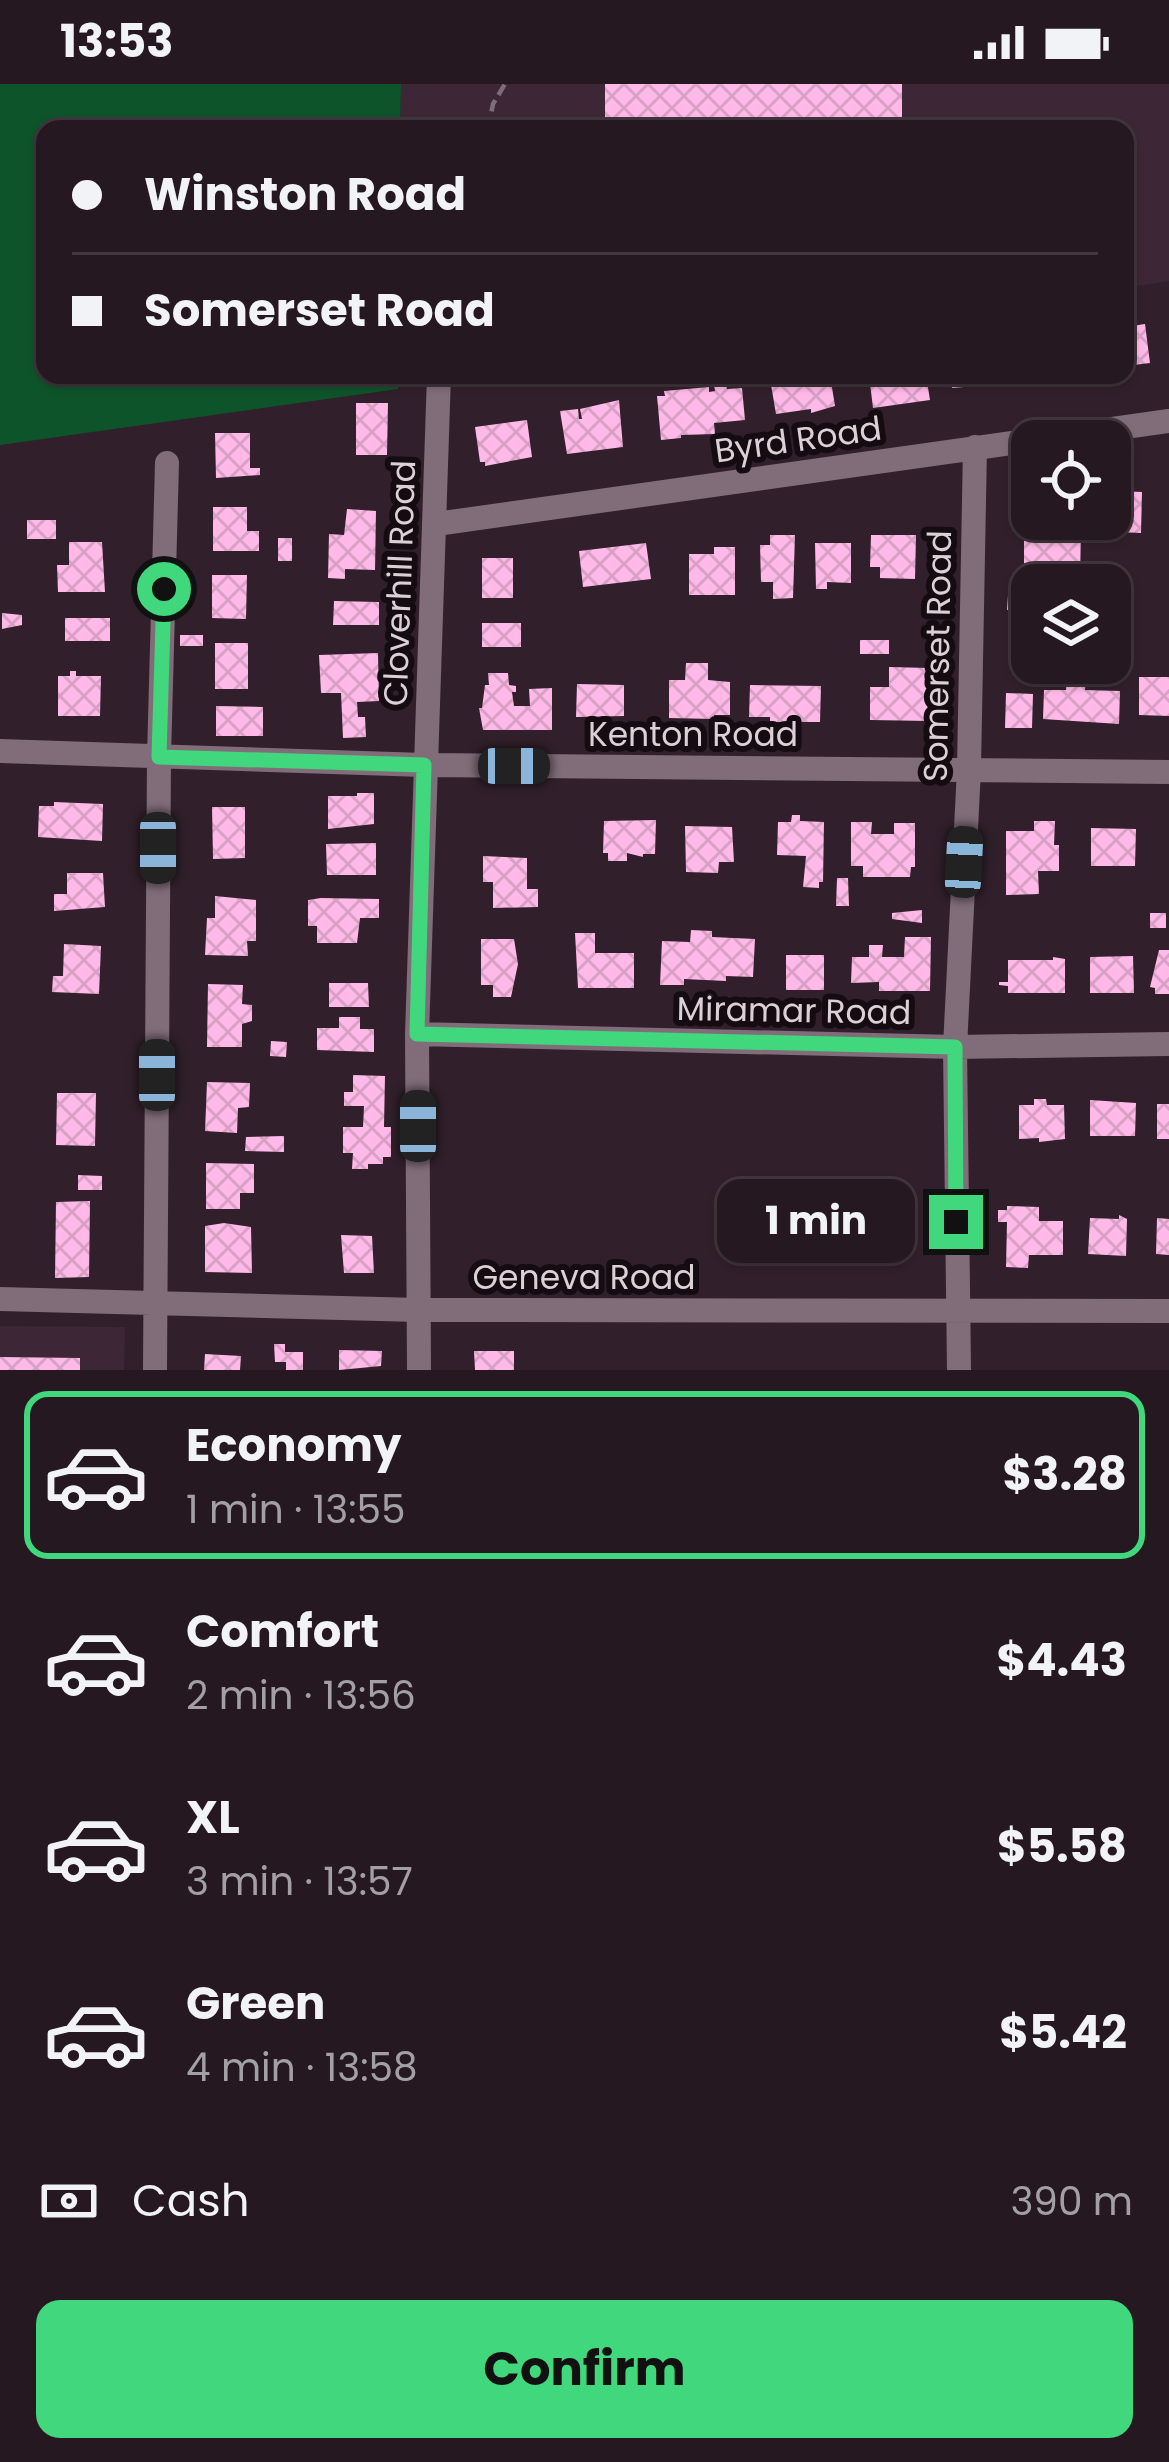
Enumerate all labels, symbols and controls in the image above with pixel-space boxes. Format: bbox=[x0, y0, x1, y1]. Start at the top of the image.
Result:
text: 13:53 bbox=[60, 10, 173, 73]
text: Winston Road bbox=[144, 163, 466, 226]
text: Somerset Road bbox=[144, 279, 495, 342]
street label: Byrd Road bbox=[712, 405, 885, 474]
map controls bbox=[1011, 420, 1131, 684]
button: locate bbox=[1011, 420, 1131, 540]
street label: Cloverhill Road bbox=[372, 459, 427, 707]
street label: Somerset Road bbox=[912, 530, 963, 782]
route start bbox=[137, 562, 191, 616]
button: layers bbox=[1011, 564, 1131, 684]
street label: Kenton Road bbox=[588, 711, 798, 758]
car bbox=[478, 748, 550, 784]
car bbox=[140, 812, 176, 884]
car bbox=[944, 825, 984, 899]
street label: Miramar Road bbox=[676, 985, 912, 1036]
car bbox=[139, 1039, 175, 1111]
car bbox=[400, 1090, 436, 1162]
callout: 1 min bbox=[716, 1180, 914, 1264]
text: 1 min bbox=[765, 1193, 867, 1248]
route end bbox=[929, 1195, 983, 1249]
street label: Geneva Road bbox=[472, 1254, 696, 1301]
text: Economy bbox=[186, 1414, 401, 1477]
icon: car bbox=[42, 1421, 150, 1529]
text: $3.28 bbox=[1003, 1443, 1127, 1506]
text: 1 min · 13:55 bbox=[186, 1482, 405, 1537]
text: Comfort bbox=[186, 1600, 379, 1663]
icon: car bbox=[42, 1607, 150, 1715]
text: $4.43 bbox=[997, 1629, 1127, 1692]
text: 2 min · 13:56 bbox=[186, 1668, 416, 1723]
text: XL bbox=[186, 1786, 240, 1849]
icon: car bbox=[42, 1793, 150, 1901]
text: $5.58 bbox=[997, 1815, 1127, 1878]
text: 3 min · 13:57 bbox=[186, 1854, 413, 1909]
text: Green bbox=[186, 1972, 325, 2035]
icon: car bbox=[42, 1979, 150, 2087]
text: $5.42 bbox=[999, 2001, 1127, 2064]
text: 4 min · 13:58 bbox=[186, 2040, 418, 2095]
icon: cash bbox=[36, 2168, 102, 2234]
text: Cash bbox=[132, 2169, 249, 2232]
text: 390 m bbox=[1010, 2174, 1133, 2229]
button: Confirm bbox=[36, 2300, 1133, 2438]

